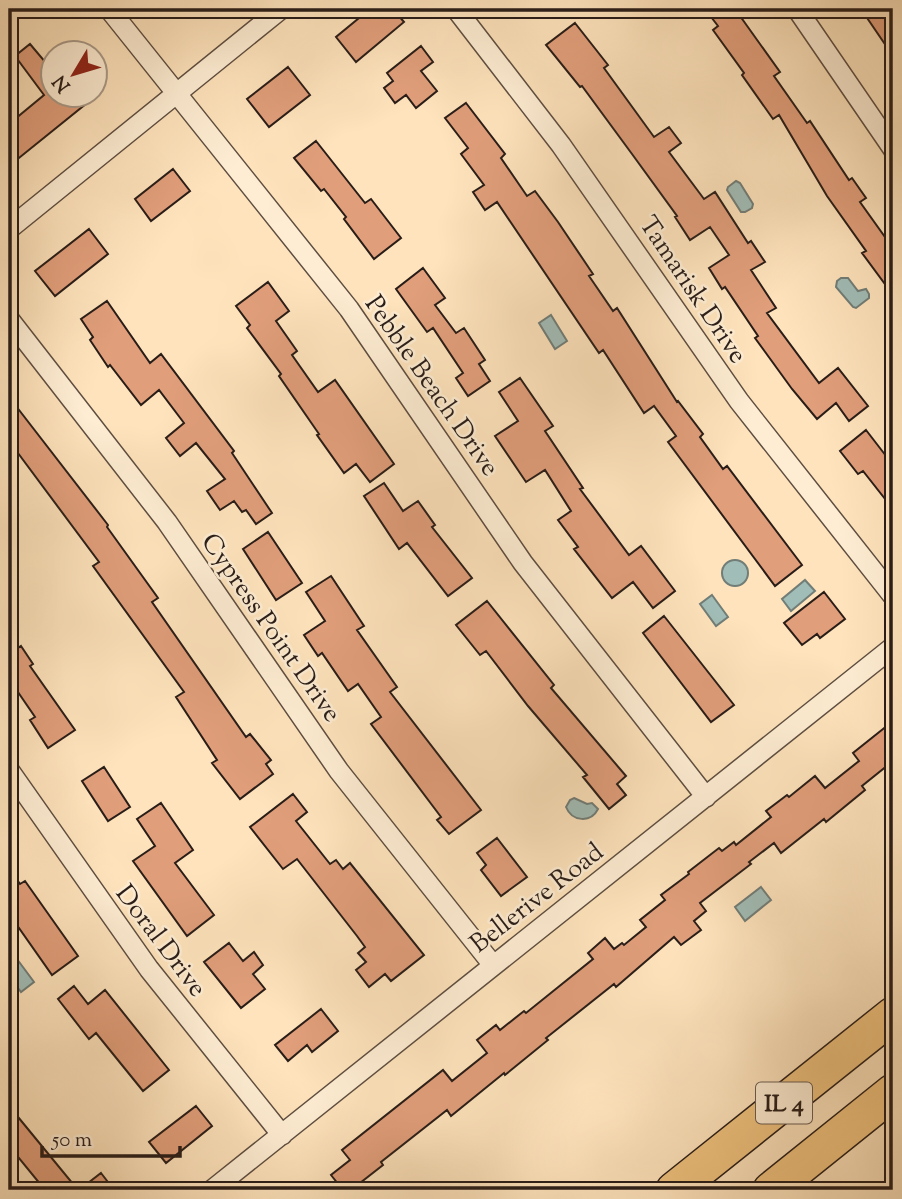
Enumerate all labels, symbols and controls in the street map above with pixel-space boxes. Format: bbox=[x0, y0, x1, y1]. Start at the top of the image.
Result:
north arrow bbox=[38, 38, 108, 108]
text: N bbox=[47, 69, 78, 97]
street label: Tamarisk Drive bbox=[629, 209, 755, 372]
street label: Pebble Beach Drive bbox=[355, 288, 507, 484]
street label: Cypress Point Drive bbox=[191, 526, 349, 730]
street label: Bellerive Road bbox=[463, 835, 612, 963]
street label: Doral Drive bbox=[106, 878, 214, 1005]
road number: IL 4 bbox=[756, 1083, 812, 1124]
scale bar bbox=[42, 1115, 180, 1159]
text: 50 m bbox=[51, 1126, 92, 1156]

